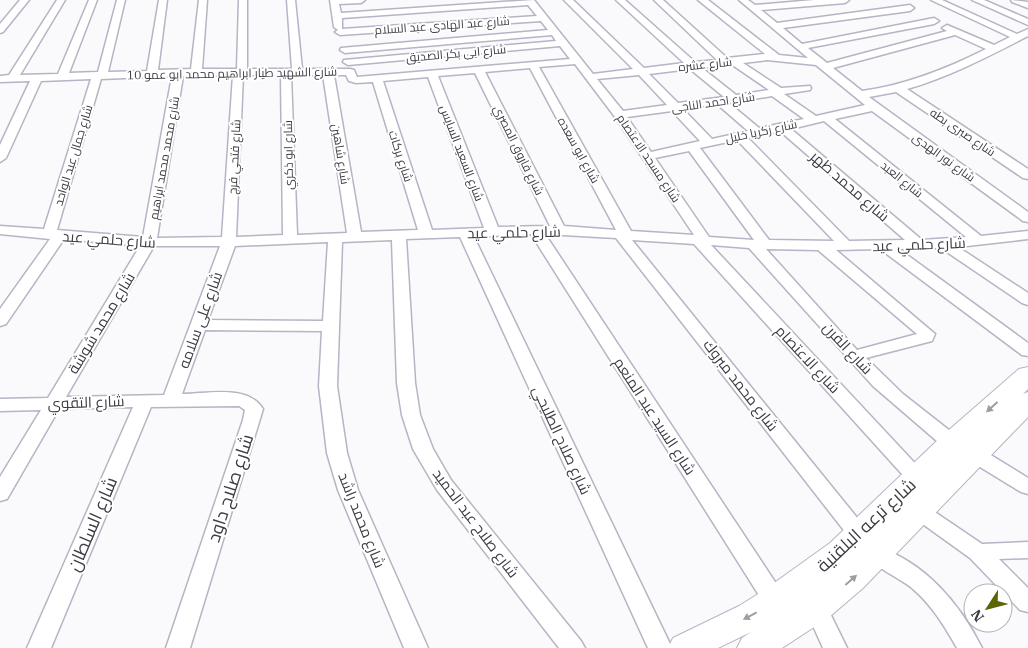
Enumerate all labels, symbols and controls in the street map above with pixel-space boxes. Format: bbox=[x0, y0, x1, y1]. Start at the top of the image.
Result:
street label: شارع عبد الهادى عبد السلام bbox=[374, 13, 510, 38]
street label: شارع ابى بكر الصديق bbox=[405, 41, 507, 66]
street label: شارع عشره bbox=[677, 54, 733, 75]
street label: شارع الشهيد طيار ابراهيم محمد ابو عمو 10 bbox=[127, 64, 337, 83]
street label: شارع احمد الناجى bbox=[670, 89, 756, 116]
street label: شارع محمد محمد ابراهيم bbox=[146, 95, 183, 221]
street label: شارع فاروق المصري bbox=[488, 102, 547, 199]
street label: شارع جمال عبد الواحد bbox=[51, 103, 96, 208]
street label: شارع السعيد السايس bbox=[436, 103, 487, 204]
street label: شارع صبرى بطه bbox=[927, 105, 999, 160]
street label: شارع مسجد الاعتصام bbox=[613, 111, 684, 206]
street label: شارع ابو سعده bbox=[554, 114, 603, 186]
street label: شارع زكريا خليل bbox=[724, 116, 799, 147]
street label: شارع فتحي فرج bbox=[225, 119, 246, 195]
street label: شارع ابو ذكري bbox=[280, 120, 299, 190]
street label: شارع شاهين bbox=[328, 123, 353, 186]
street label: شارع بركات bbox=[385, 128, 416, 184]
street label: شارع نور الهدى bbox=[909, 129, 978, 186]
street label: شارع محمد ظهر bbox=[805, 146, 893, 227]
street label: شارع العبد bbox=[877, 157, 926, 201]
street label: شارع حلمي عيد bbox=[467, 222, 561, 245]
street label: شارع حلمي عيد bbox=[61, 226, 156, 255]
street label: شارع حلمي عيد bbox=[872, 233, 966, 258]
street label: شارع محمد شوشة bbox=[63, 269, 140, 378]
street label: شارع على سلامه bbox=[174, 269, 228, 372]
street label: شارع الفرن bbox=[817, 318, 877, 380]
street label: شارع الاعتصام bbox=[770, 321, 844, 398]
street label: شارع محمد مبروك bbox=[698, 335, 783, 436]
street label: شارع السيد عبد المنعم bbox=[608, 354, 700, 479]
street label: شارع صلاح الطليحي bbox=[526, 383, 596, 499]
street label: شارع التقوي bbox=[47, 391, 125, 416]
one-way arrow bbox=[986, 401, 998, 413]
street label: شارع صلاح داود bbox=[202, 431, 259, 545]
street label: شارع صلاح عبد الحميد bbox=[427, 465, 523, 582]
street label: شارع محمد راشد bbox=[332, 469, 390, 571]
street label: شارع السلطان bbox=[62, 473, 123, 575]
street label: شارع ترعه البلقنية bbox=[811, 473, 921, 578]
one-way arrow bbox=[844, 574, 857, 585]
north arrow bbox=[963, 583, 1013, 633]
text: N bbox=[967, 606, 988, 625]
one-way arrow bbox=[744, 611, 757, 620]

